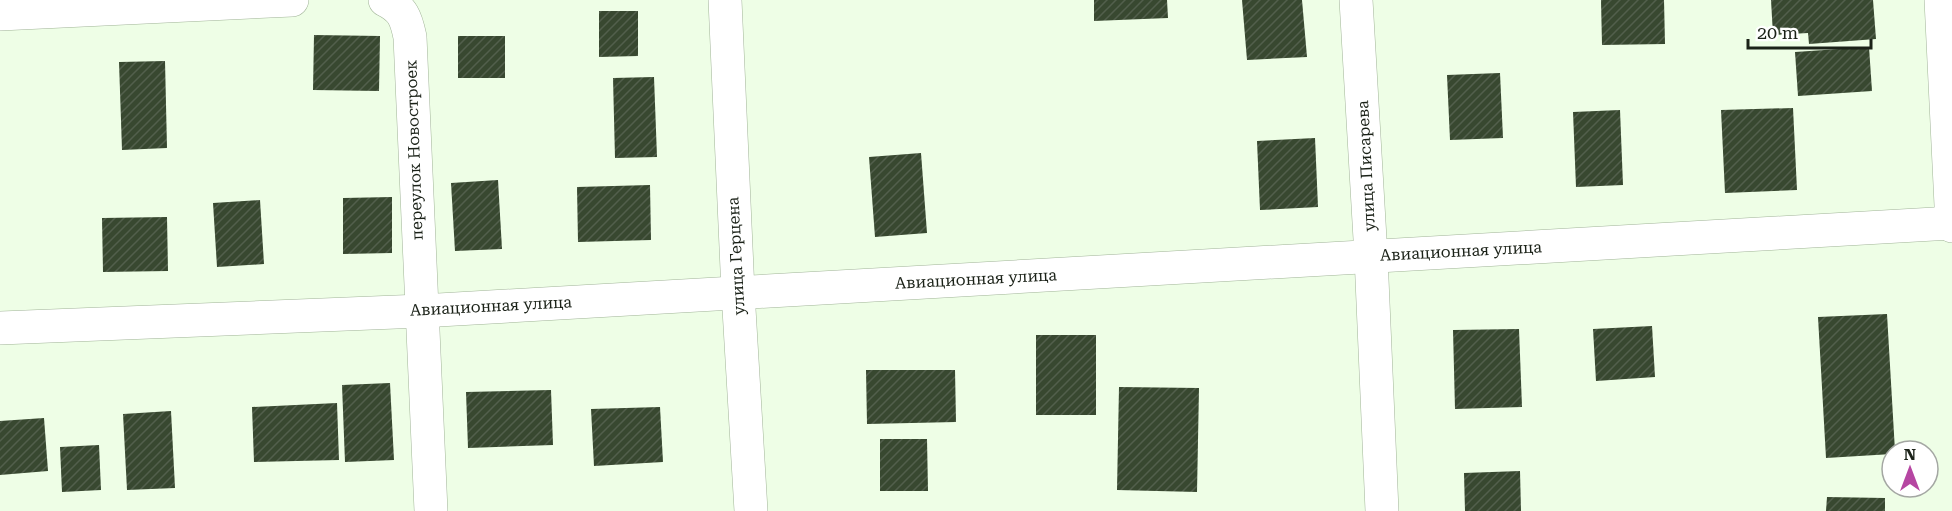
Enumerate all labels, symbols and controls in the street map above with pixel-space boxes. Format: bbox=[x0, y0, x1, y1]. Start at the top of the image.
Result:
scale bar bbox=[1748, 12, 1871, 50]
text: 20 m bbox=[1757, 22, 1798, 43]
street label: переулок Новостроек bbox=[401, 59, 427, 241]
street label: улица Писарева bbox=[1353, 100, 1379, 232]
street label: улица Герцена bbox=[723, 196, 749, 316]
street label: Авиационная улица bbox=[1380, 237, 1543, 265]
street label: Авиационная улица bbox=[895, 265, 1058, 293]
street label: Авиационная улица bbox=[410, 292, 573, 320]
north arrow bbox=[1880, 439, 1940, 499]
text: N bbox=[1904, 445, 1916, 464]

